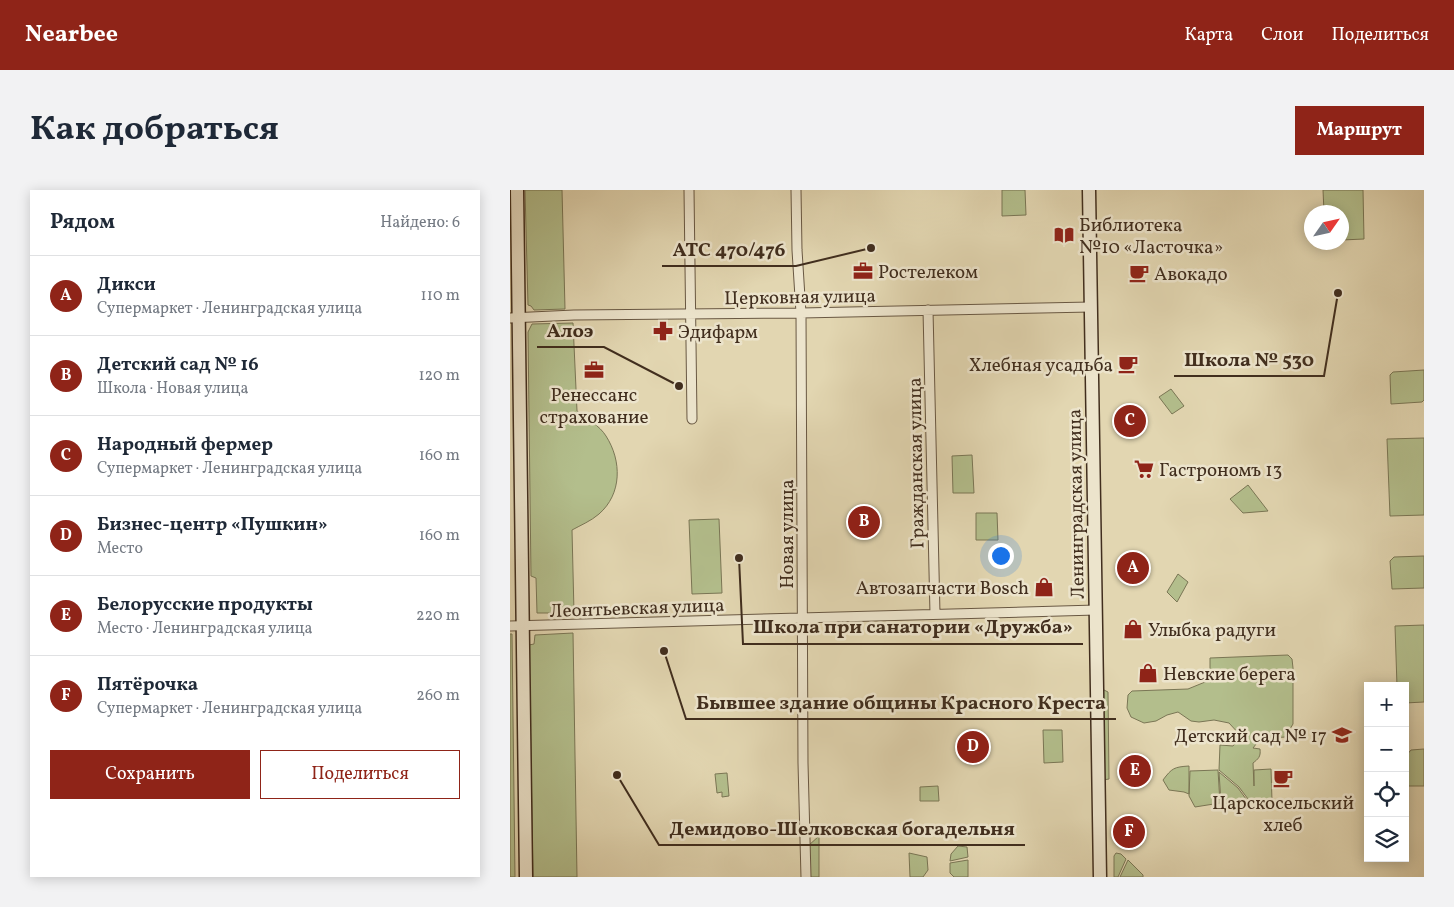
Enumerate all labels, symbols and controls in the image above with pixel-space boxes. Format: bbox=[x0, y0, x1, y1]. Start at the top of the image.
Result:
text: Nearbee bbox=[25, 18, 118, 52]
text: Карта bbox=[1185, 23, 1233, 48]
text: Слои bbox=[1261, 23, 1303, 48]
text: Поделиться bbox=[1331, 23, 1429, 48]
text: Как добраться bbox=[30, 106, 279, 154]
button: Маршрут bbox=[1295, 106, 1424, 155]
north arrow bbox=[1304, 205, 1349, 250]
text: Рядом bbox=[50, 208, 115, 237]
text: Найдено: 6 bbox=[380, 212, 460, 234]
place label: Библиотека №10 «Ласточка» bbox=[1079, 213, 1223, 261]
library icon: Библиотека №10 «Ласточка» bbox=[1053, 224, 1075, 246]
callout: АТС 470/476 bbox=[662, 231, 796, 266]
text: АТС 470/476 bbox=[672, 237, 786, 265]
office icon: Ростелеком bbox=[852, 260, 874, 282]
place label: Ростелеком bbox=[878, 260, 978, 286]
cafe icon: Авокадо bbox=[1128, 262, 1150, 284]
place label: Авокадо bbox=[1154, 262, 1228, 288]
text: Дикси bbox=[97, 272, 156, 298]
street label: Церковная улица bbox=[724, 284, 876, 312]
text: A bbox=[60, 285, 72, 307]
text: 110 m bbox=[421, 285, 460, 307]
text: Супермаркет · Ленинградская улица bbox=[97, 298, 362, 320]
callout: Алоэ bbox=[537, 312, 604, 347]
text: Алоэ bbox=[547, 318, 593, 346]
pharmacy icon: Эдифарм bbox=[652, 320, 674, 342]
place label: Эдифарм bbox=[678, 320, 758, 346]
callout: Школа № 530 bbox=[1174, 341, 1324, 376]
text: Школа № 530 bbox=[1184, 347, 1314, 375]
text: Детский сад № 16 bbox=[97, 352, 259, 378]
place label: Хлебная усадьба bbox=[969, 353, 1113, 379]
cafe icon: Хлебная усадьба bbox=[1117, 353, 1139, 375]
office icon: Ренессанс страхование bbox=[583, 359, 605, 381]
text: B bbox=[61, 365, 71, 387]
text: 120 m bbox=[418, 365, 460, 387]
street label: Гражданская улица bbox=[903, 377, 931, 549]
text: Школа · Новая улица bbox=[97, 378, 248, 400]
place label: Ренессанс страхование bbox=[539, 383, 649, 431]
pin: C bbox=[1114, 402, 1146, 440]
street label: Ленинградская улица bbox=[1062, 409, 1092, 599]
text: Народный фермер bbox=[97, 432, 273, 458]
text: C bbox=[61, 445, 71, 467]
text: 160 m bbox=[419, 445, 460, 467]
text: Супермаркет · Ленинградская улица bbox=[97, 458, 362, 480]
supermarket icon: Гастрономъ 13 bbox=[1133, 458, 1155, 480]
place label: Гастрономъ 13 bbox=[1159, 458, 1282, 484]
street label: Новая улица bbox=[775, 479, 801, 589]
pin: B bbox=[848, 503, 880, 541]
text: Бизнес-центр «Пушкин» bbox=[97, 512, 328, 538]
text: D bbox=[60, 525, 72, 547]
text: 160 m bbox=[419, 525, 460, 547]
text: Место bbox=[97, 538, 143, 560]
your location bbox=[988, 543, 1014, 569]
pin: A bbox=[1117, 549, 1149, 587]
place label: Автозапчасти Bosch bbox=[856, 576, 1029, 602]
shop icon: Автозапчасти Bosch bbox=[1033, 576, 1055, 598]
text: Белорусские продукты bbox=[97, 592, 313, 618]
street label: Леонтьевская улица bbox=[549, 593, 725, 625]
text: E bbox=[61, 605, 71, 627]
text: 220 m bbox=[416, 605, 460, 627]
callout: Школа при санатории «Дружба» bbox=[743, 609, 1083, 644]
text: Школа при санатории «Дружба» bbox=[753, 614, 1073, 642]
text: Место · Ленинградская улица bbox=[97, 618, 313, 640]
shop icon: Улыбка радуги bbox=[1122, 618, 1144, 640]
place label: Улыбка радуги bbox=[1148, 618, 1276, 644]
shop icon: Невские берега bbox=[1137, 662, 1159, 684]
place label: Невские берега bbox=[1163, 662, 1296, 688]
text: Пятёрочка bbox=[97, 672, 198, 698]
map controls bbox=[1364, 682, 1409, 862]
button: + bbox=[1364, 682, 1409, 727]
callout: Бывшее здание общины Красного Креста bbox=[686, 684, 1116, 719]
text: F bbox=[61, 685, 71, 707]
text: 260 m bbox=[416, 685, 460, 707]
text: Бывшее здание общины Красного Креста bbox=[696, 690, 1106, 718]
text: Супермаркет · Ленинградская улица bbox=[97, 698, 362, 720]
place label: Детский сад № 17 bbox=[1174, 724, 1327, 750]
school or university icon: Детский сад № 17 bbox=[1331, 724, 1353, 746]
button: − bbox=[1364, 727, 1409, 772]
pin: D bbox=[957, 728, 989, 766]
button: Сохранить bbox=[50, 750, 250, 799]
button: Поделиться bbox=[260, 750, 460, 799]
pin: E bbox=[1119, 752, 1151, 790]
cafe icon: Царскосельский хлеб bbox=[1272, 767, 1294, 789]
button: locate bbox=[1364, 772, 1409, 817]
place label: Царскосельский хлеб bbox=[1212, 791, 1354, 839]
callout: Демидово-Шелковская богадельня bbox=[659, 810, 1025, 845]
pin: F bbox=[1113, 813, 1145, 851]
text: Демидово-Шелковская богадельня bbox=[669, 816, 1015, 844]
button: layers bbox=[1364, 817, 1409, 862]

